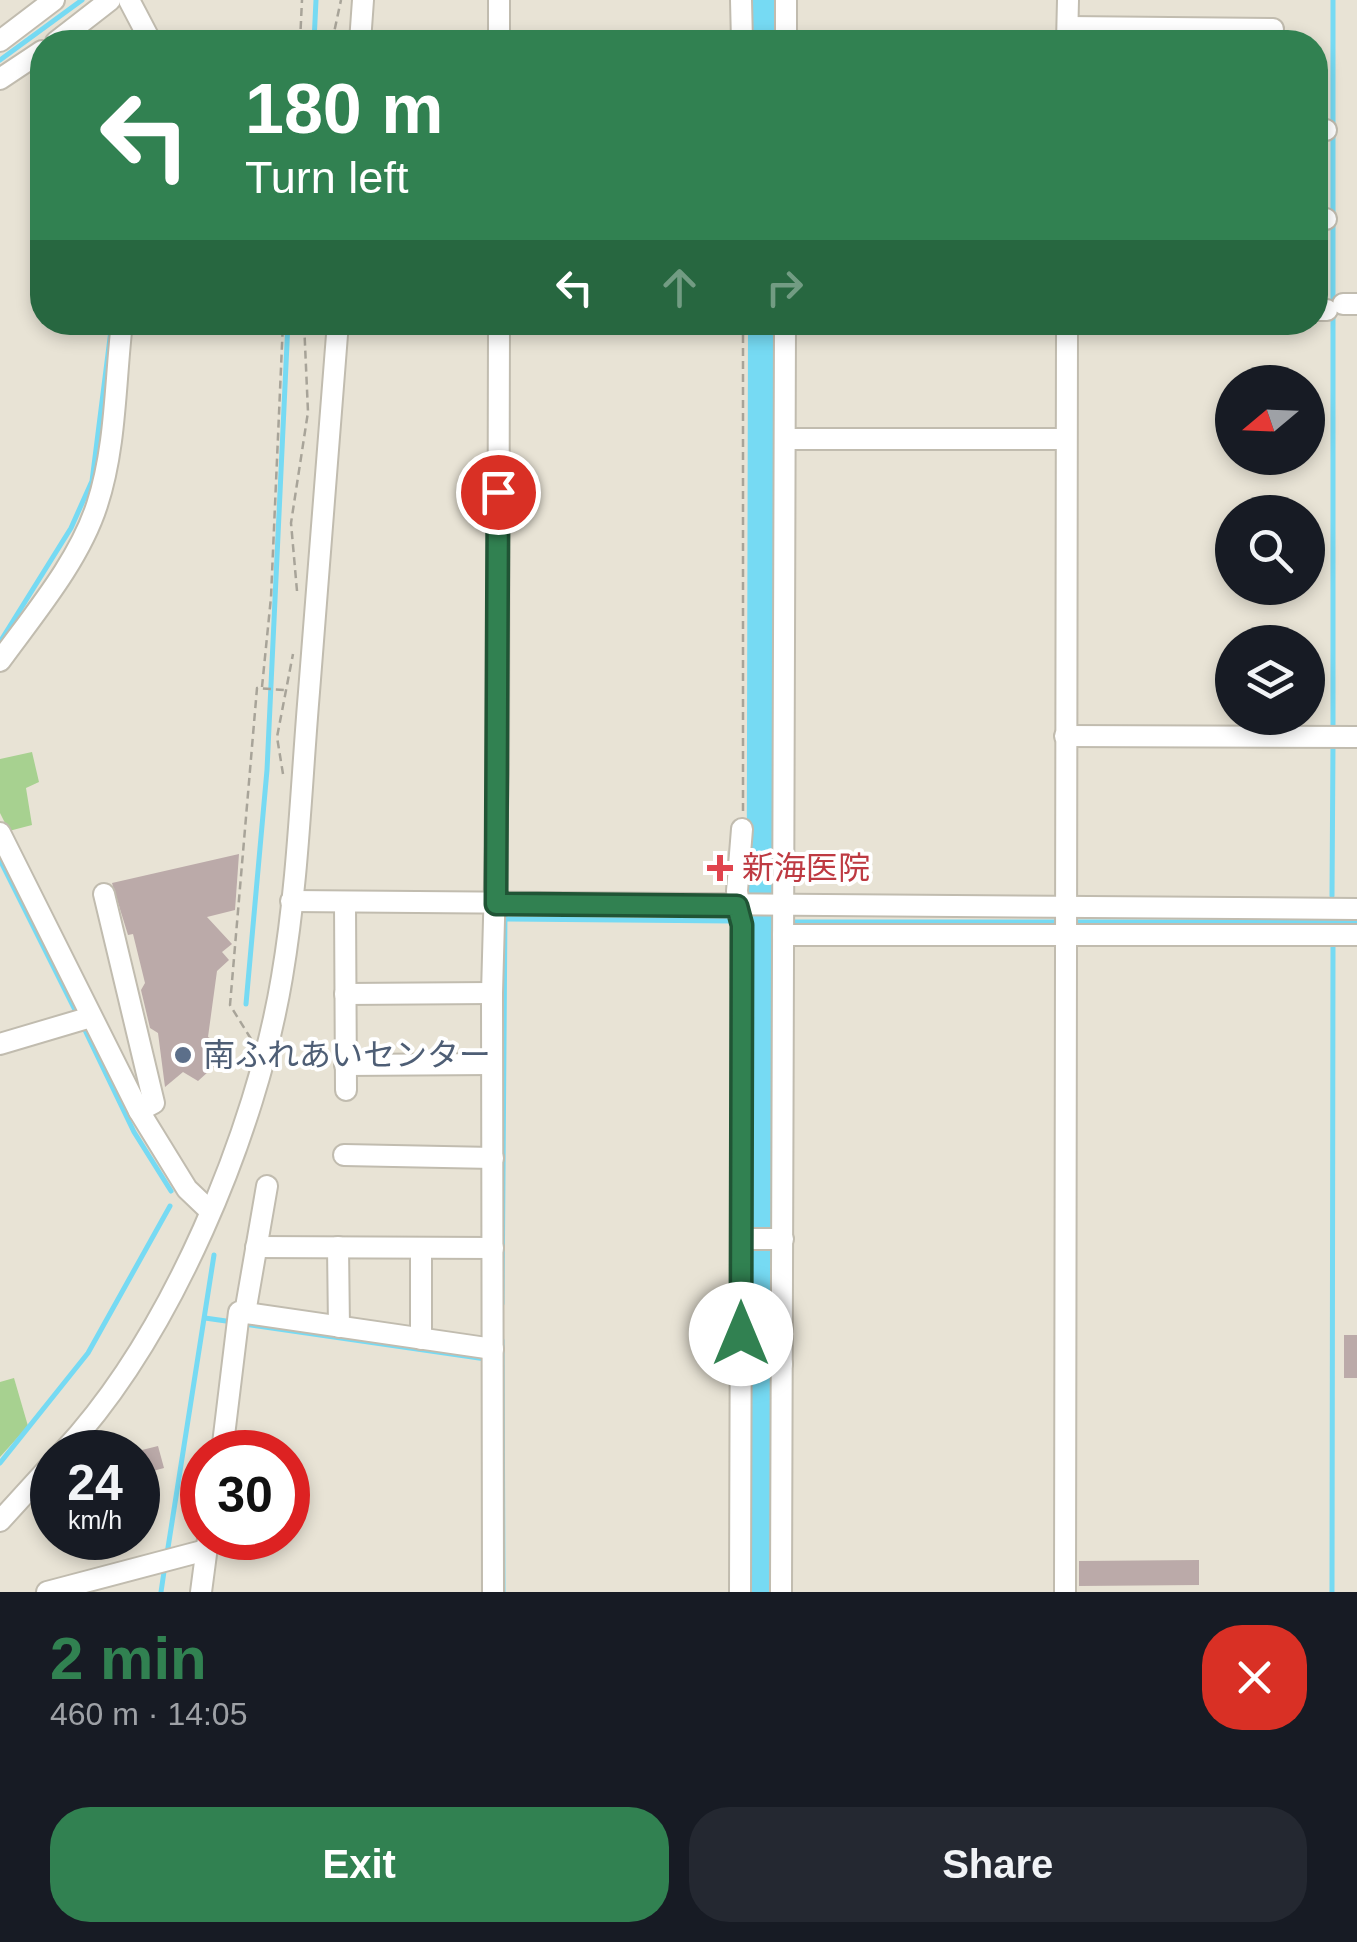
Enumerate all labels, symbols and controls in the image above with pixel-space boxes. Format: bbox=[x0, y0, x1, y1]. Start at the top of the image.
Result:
icon: left bbox=[80, 70, 210, 200]
text: 180 m bbox=[245, 70, 443, 148]
text: Turn left bbox=[245, 152, 408, 203]
icon: left bbox=[547, 260, 602, 315]
icon: ahead bbox=[652, 260, 707, 315]
icon: right bbox=[757, 260, 812, 315]
north arrow bbox=[1215, 365, 1325, 475]
map controls bbox=[1215, 365, 1325, 735]
pin bbox=[456, 450, 541, 535]
icon: arrive bbox=[471, 465, 526, 520]
button: search bbox=[1215, 495, 1325, 605]
button: layers bbox=[1215, 625, 1325, 735]
place label: 新海医院 bbox=[742, 850, 870, 886]
marker: 新海医院 bbox=[707, 855, 733, 881]
place label: 南ふれあいセンター bbox=[203, 1037, 491, 1073]
marker: 南ふれあいセンター bbox=[172, 1044, 194, 1066]
position arrow bbox=[689, 1282, 793, 1386]
speed limit sign: 30 bbox=[180, 1430, 310, 1560]
text: 24 bbox=[67, 1455, 123, 1511]
text: km/h bbox=[68, 1506, 122, 1534]
text: 2 min bbox=[50, 1625, 207, 1692]
button: close bbox=[1202, 1625, 1307, 1730]
text: 460 m · 14:05 bbox=[50, 1696, 247, 1732]
button: Exit bbox=[50, 1807, 669, 1922]
button: Share bbox=[689, 1807, 1307, 1922]

